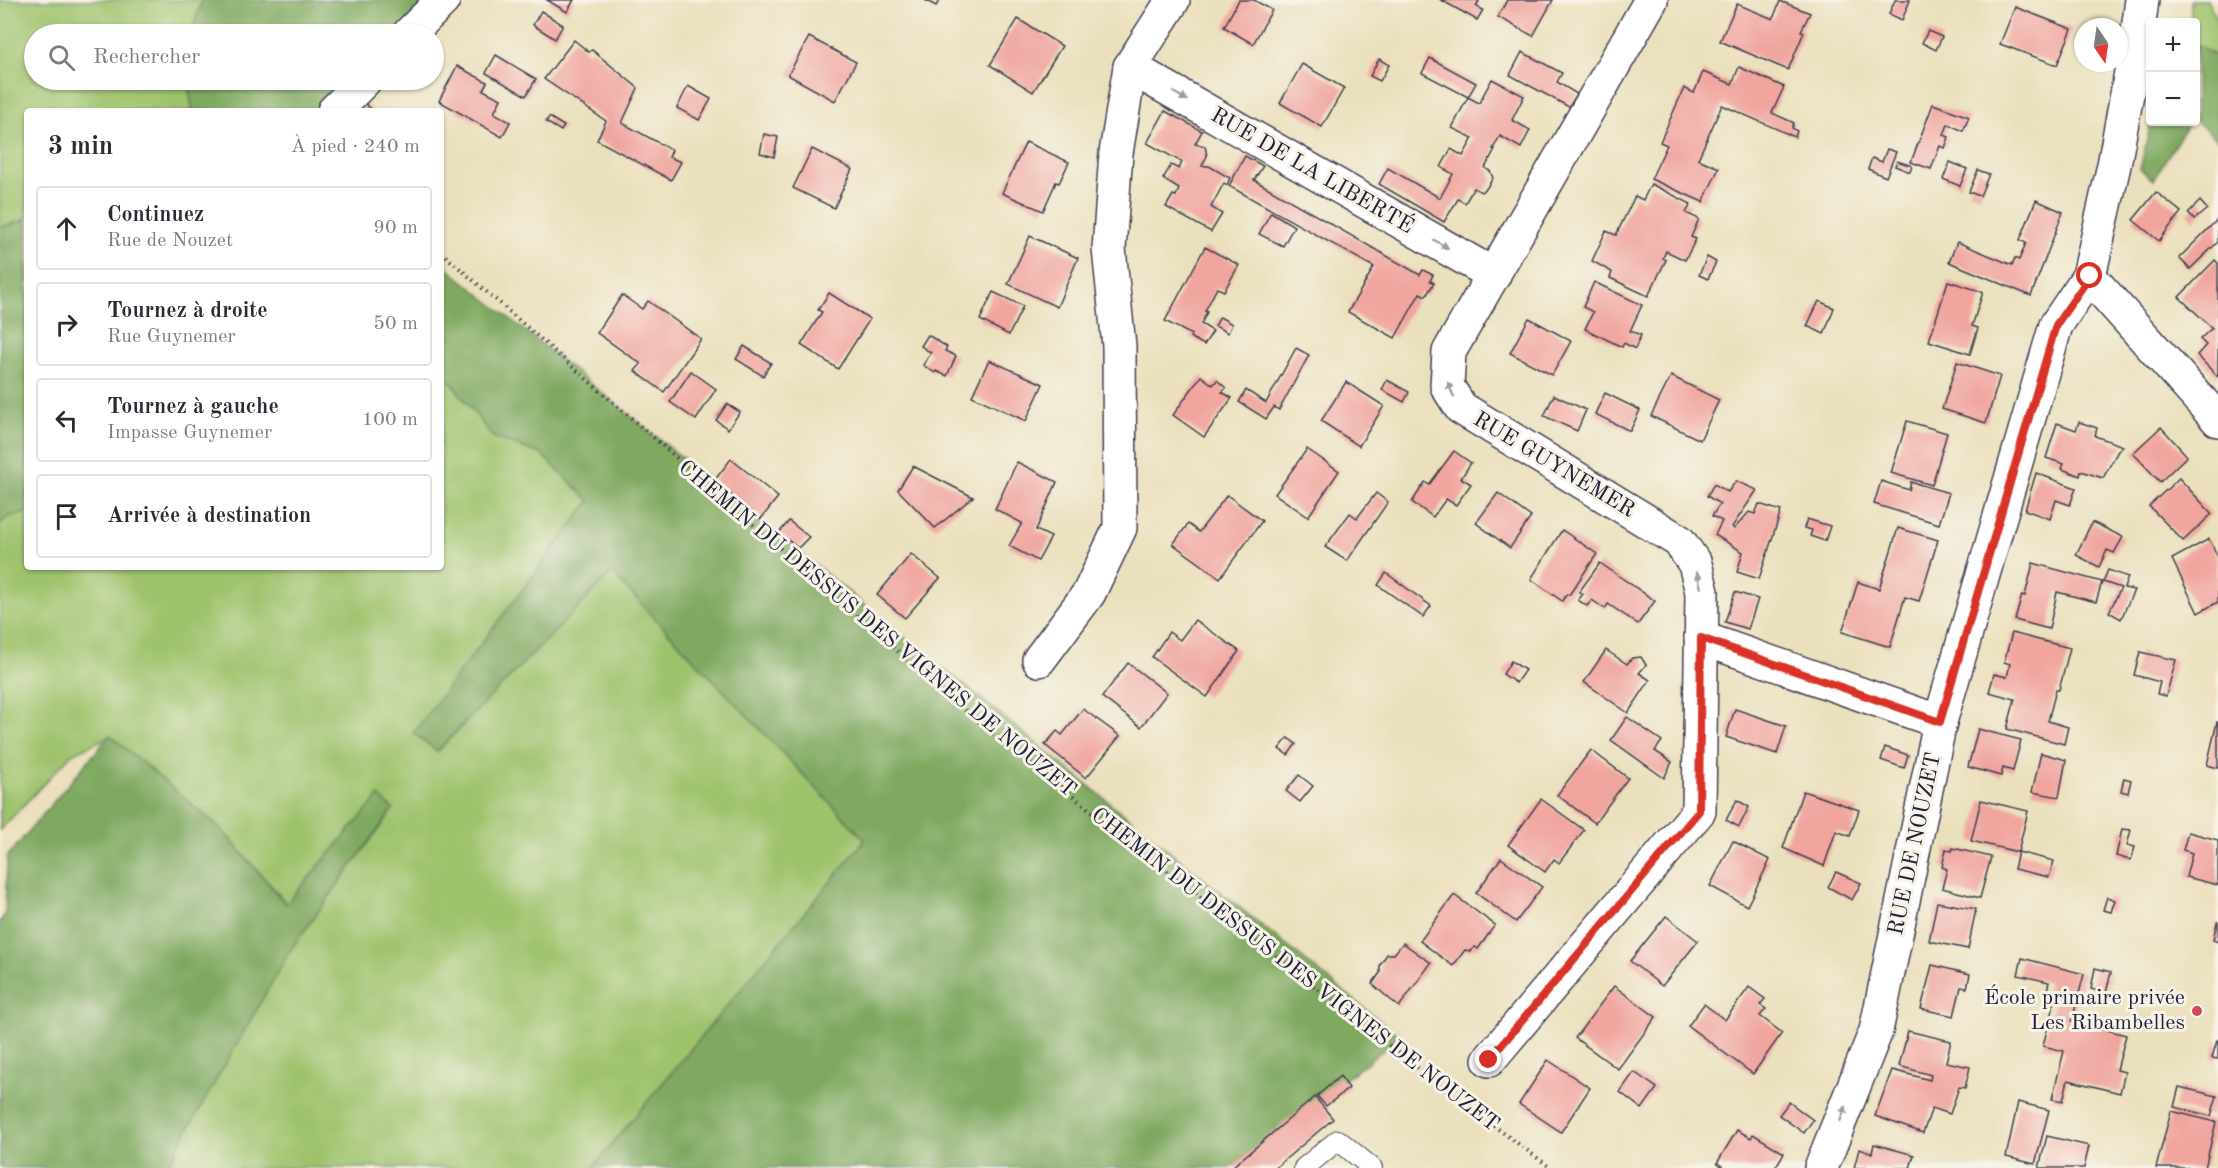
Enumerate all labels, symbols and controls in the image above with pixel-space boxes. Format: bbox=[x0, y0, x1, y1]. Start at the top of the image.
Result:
north arrow bbox=[2074, 18, 2128, 72]
map controls bbox=[2146, 18, 2200, 126]
button: + bbox=[2146, 18, 2200, 72]
search box bbox=[24, 24, 444, 90]
icon: search bbox=[45, 41, 78, 74]
text: Rechercher bbox=[93, 46, 200, 68]
button: − bbox=[2146, 72, 2200, 126]
one-way arrow bbox=[1172, 91, 1189, 101]
street label: RUE DE LA LIBERTÉ bbox=[1207, 101, 1419, 238]
text: 3 min bbox=[48, 134, 113, 160]
text: À pied · 240 m bbox=[291, 137, 420, 157]
text: Continuez bbox=[107, 204, 204, 226]
icon: ahead bbox=[50, 212, 83, 245]
text: 90 m bbox=[373, 218, 418, 238]
text: Rue de Nouzet bbox=[107, 231, 233, 251]
one-way arrow bbox=[1433, 239, 1449, 250]
route start bbox=[2076, 262, 2102, 288]
text: Tournez à droite bbox=[107, 300, 268, 322]
icon: right bbox=[50, 308, 83, 341]
text: 50 m bbox=[373, 314, 418, 334]
text: Rue Guynemer bbox=[107, 327, 236, 347]
one-way arrow bbox=[1446, 381, 1456, 399]
text: Tournez à gauche bbox=[107, 396, 279, 418]
icon: left bbox=[50, 404, 83, 437]
street label: RUE GUYNEMER bbox=[1469, 408, 1639, 522]
text: 100 m bbox=[362, 410, 418, 430]
text: Impasse Guynemer bbox=[107, 423, 272, 443]
street label: CHEMIN DU DESSUS DES VIGNES DE NOUZET bbox=[674, 456, 1080, 802]
icon: arrive bbox=[50, 500, 83, 533]
text: Arrivée à destination bbox=[107, 505, 311, 527]
one-way arrow bbox=[1694, 570, 1703, 589]
street label: RUE DE NOUZET bbox=[1885, 751, 1945, 937]
street label: CHEMIN DU DESSUS DES VIGNES DE NOUZET bbox=[1087, 804, 1503, 1136]
place label: École primaire privée Les Ribambelles bbox=[1984, 984, 2185, 1034]
marker: École primaire privée Les Ribambelles bbox=[2190, 1004, 2204, 1018]
route end bbox=[1475, 1046, 1501, 1072]
one-way arrow bbox=[1838, 1104, 1848, 1122]

